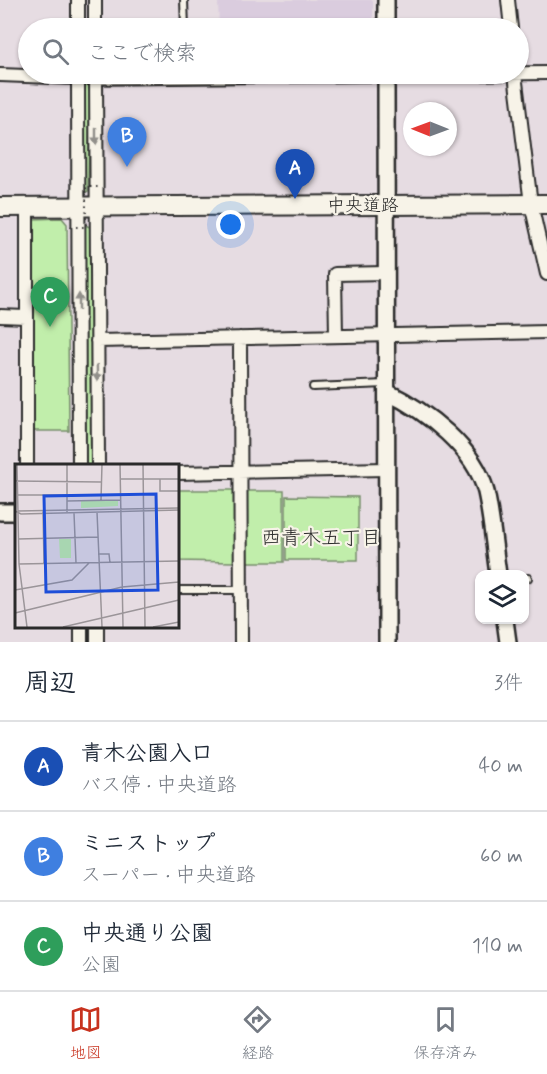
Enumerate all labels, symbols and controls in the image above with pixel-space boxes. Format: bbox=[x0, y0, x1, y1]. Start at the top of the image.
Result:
search box bbox=[18, 18, 529, 84]
icon: search bbox=[39, 35, 72, 68]
text: ここで検索 bbox=[87, 40, 197, 68]
north arrow bbox=[403, 102, 457, 156]
pin: B bbox=[108, 118, 146, 167]
one-way arrow bbox=[91, 127, 101, 146]
pin: A bbox=[276, 150, 314, 199]
street label: 中央道路 bbox=[327, 194, 399, 218]
your location bbox=[216, 210, 245, 239]
pin: C bbox=[31, 278, 70, 327]
one-way arrow bbox=[74, 292, 84, 311]
one-way arrow bbox=[92, 364, 102, 383]
inset map bbox=[15, 464, 178, 627]
district label: 西青木五丁目 bbox=[261, 525, 381, 552]
map controls bbox=[475, 570, 529, 624]
button: layers bbox=[475, 570, 529, 624]
text: 周辺 bbox=[24, 667, 76, 701]
text: 3件 bbox=[494, 670, 523, 697]
text: 青木公園入口 bbox=[81, 740, 213, 768]
text: A bbox=[37, 753, 50, 780]
text: 40 m bbox=[479, 753, 523, 780]
text: バス停 · 中央道路 bbox=[81, 772, 236, 799]
text: ミニストップ bbox=[81, 830, 215, 858]
text: B bbox=[37, 843, 50, 870]
text: 60 m bbox=[480, 843, 523, 870]
text: スーパー · 中央道路 bbox=[81, 862, 256, 889]
text: 中央通り公園 bbox=[81, 920, 213, 948]
text: C bbox=[36, 933, 51, 960]
text: 110 m bbox=[472, 933, 523, 960]
text: 公園 bbox=[81, 952, 121, 979]
tab: 地図 bbox=[69, 1003, 102, 1064]
tab: 経路 bbox=[241, 1003, 274, 1064]
tab: 保存済み bbox=[413, 1003, 477, 1064]

